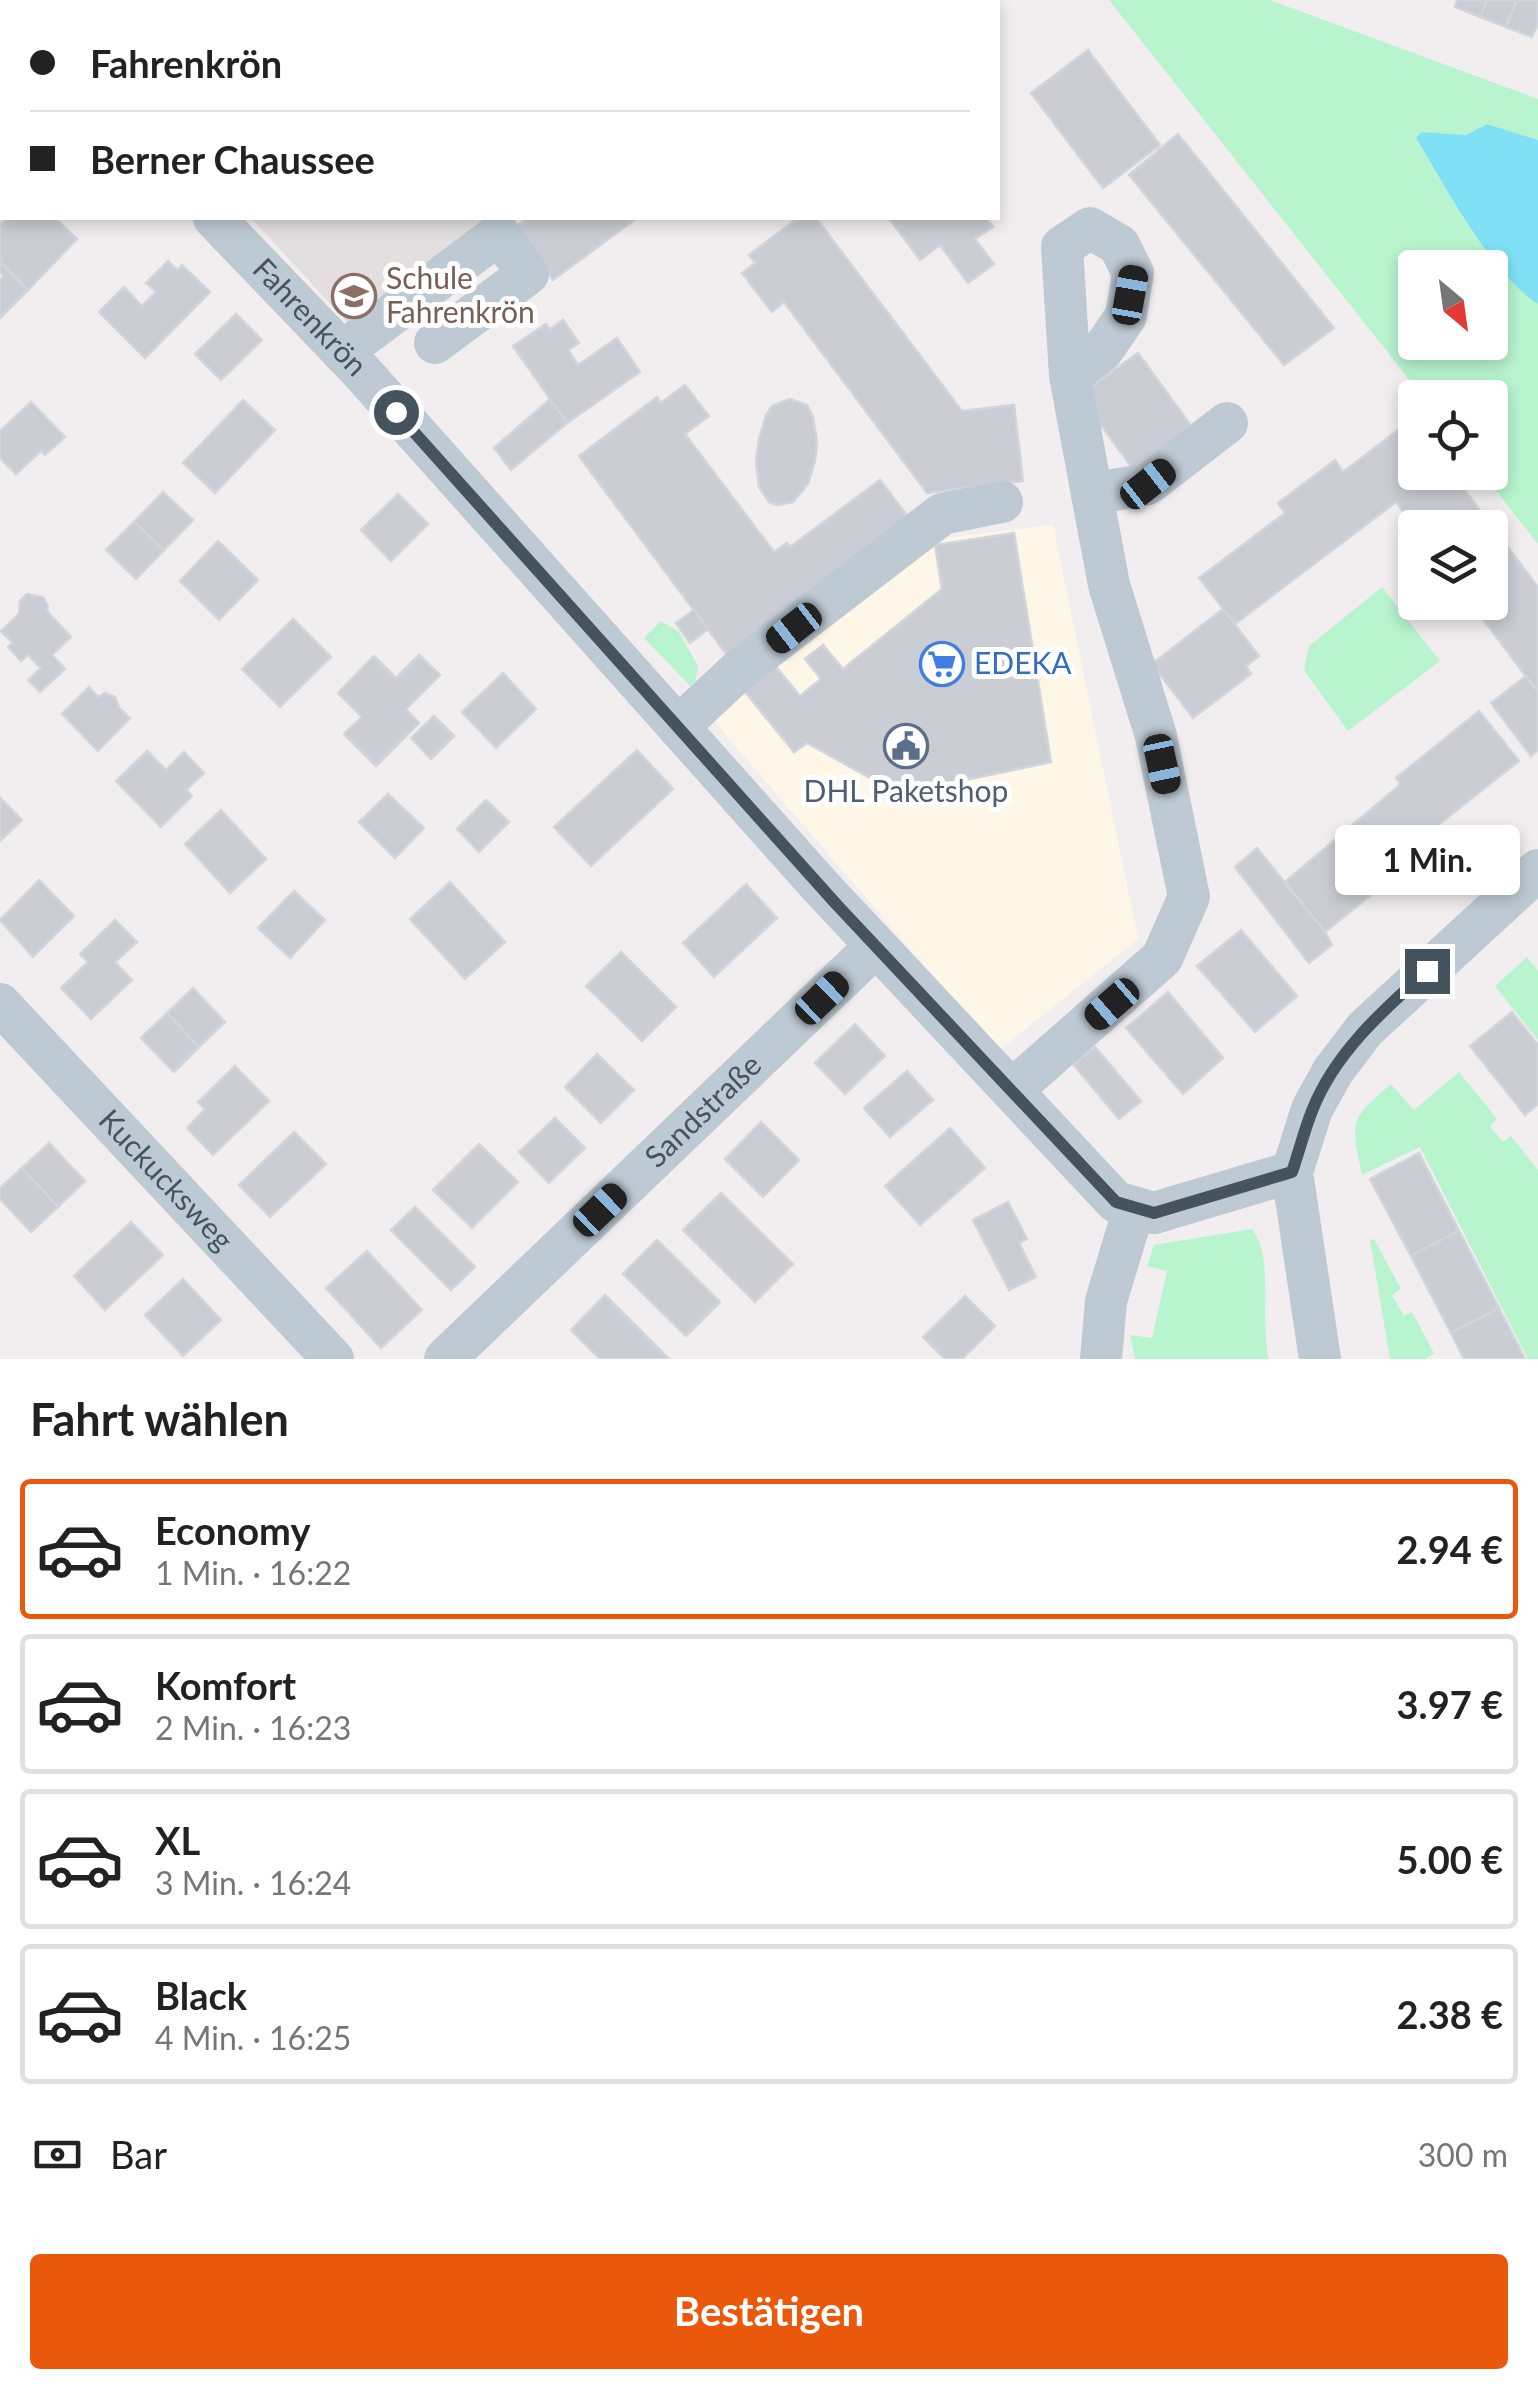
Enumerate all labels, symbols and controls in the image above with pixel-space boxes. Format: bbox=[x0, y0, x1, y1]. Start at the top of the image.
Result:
text: Fahrenkrön bbox=[90, 40, 282, 86]
text: Berner Chaussee bbox=[90, 136, 375, 182]
street label: Fahrenkrön bbox=[247, 250, 376, 382]
north arrow bbox=[1398, 250, 1508, 360]
map controls bbox=[1398, 250, 1508, 620]
place label: Schule Fahrenkrön bbox=[386, 259, 535, 329]
car bbox=[1110, 263, 1150, 327]
school or university icon: Schule Fahrenkrön bbox=[331, 273, 377, 319]
button: locate bbox=[1398, 380, 1508, 490]
route start bbox=[374, 390, 419, 435]
car bbox=[1115, 454, 1181, 514]
button: layers bbox=[1398, 510, 1508, 620]
car bbox=[761, 598, 827, 658]
supermarket icon: EDEKA bbox=[919, 641, 965, 687]
place label: EDEKA bbox=[974, 644, 1072, 680]
public building icon: DHL Paketshop bbox=[883, 723, 929, 769]
car bbox=[1141, 732, 1183, 796]
place label: DHL Paketshop bbox=[804, 772, 1008, 808]
callout: 1 Min. bbox=[1334, 826, 1520, 896]
text: 1 Min. bbox=[1382, 840, 1473, 879]
route end bbox=[1405, 949, 1450, 994]
car bbox=[790, 966, 854, 1030]
car bbox=[1080, 973, 1144, 1035]
street label: Sandstraße bbox=[637, 1046, 768, 1174]
street label: Kuckucksweg bbox=[92, 1101, 242, 1257]
car bbox=[568, 1178, 632, 1242]
text: Fahrt wählen bbox=[30, 1392, 289, 1446]
icon: car bbox=[35, 1504, 125, 1594]
text: Economy bbox=[155, 1507, 310, 1553]
text: 2.94 € bbox=[1397, 1526, 1503, 1572]
text: 1 Min. · 16:22 bbox=[155, 1553, 351, 1592]
icon: car bbox=[35, 1659, 125, 1749]
text: Komfort bbox=[155, 1662, 296, 1708]
text: 3.97 € bbox=[1397, 1681, 1503, 1727]
text: 2 Min. · 16:23 bbox=[155, 1708, 351, 1747]
icon: car bbox=[35, 1814, 125, 1904]
text: XL bbox=[155, 1817, 200, 1863]
text: 5.00 € bbox=[1397, 1836, 1503, 1882]
text: 3 Min. · 16:24 bbox=[155, 1863, 351, 1902]
icon: car bbox=[35, 1969, 125, 2059]
text: Black bbox=[155, 1972, 247, 2018]
text: 2.38 € bbox=[1397, 1991, 1503, 2037]
text: 4 Min. · 16:25 bbox=[155, 2018, 351, 2057]
icon: cash bbox=[30, 2127, 85, 2182]
text: Bar bbox=[110, 2131, 167, 2177]
text: 300 m bbox=[1418, 2135, 1508, 2174]
button: Bestätigen bbox=[30, 2254, 1508, 2369]

